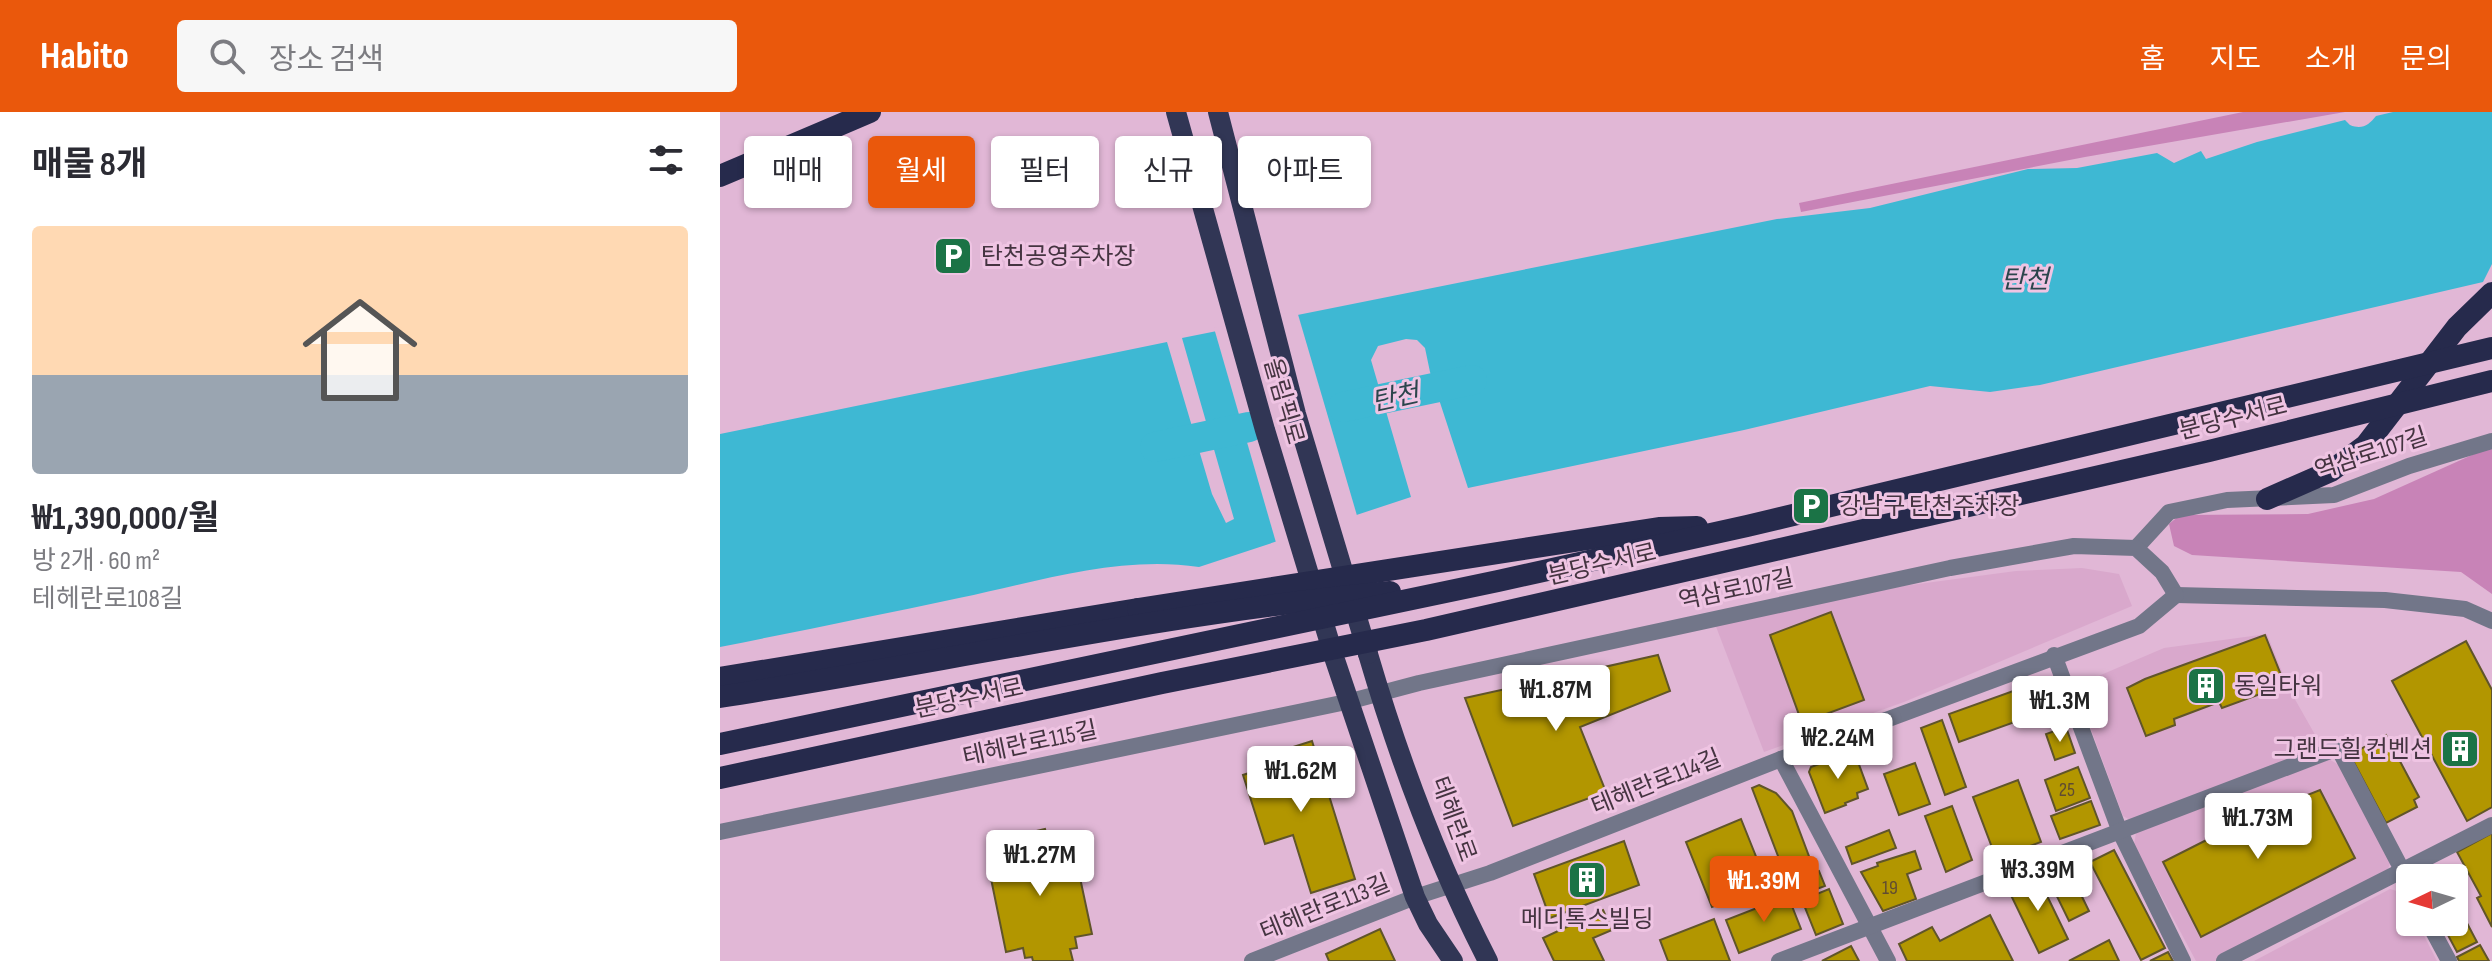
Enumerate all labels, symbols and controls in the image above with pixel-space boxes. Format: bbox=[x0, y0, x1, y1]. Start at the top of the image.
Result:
search box bbox=[177, 20, 737, 92]
text: Habito bbox=[40, 34, 129, 79]
icon: search bbox=[205, 34, 249, 78]
text: 장소 검색 bbox=[269, 42, 384, 78]
text: 홈 bbox=[2140, 43, 2165, 76]
text: 지도 bbox=[2209, 43, 2261, 76]
text: 소개 bbox=[2305, 43, 2356, 76]
text: 문의 bbox=[2400, 43, 2452, 76]
chip: 매매 bbox=[744, 136, 852, 208]
chip: 월세 bbox=[868, 136, 975, 208]
chip: 필터 bbox=[991, 136, 1099, 208]
chip: 신규 bbox=[1115, 136, 1222, 208]
chip: 아파트 bbox=[1238, 136, 1371, 208]
icon: filters bbox=[644, 138, 688, 182]
text: 매물 8개 bbox=[32, 144, 147, 185]
parking icon: 탄천공영주차장 bbox=[932, 235, 974, 277]
place label: 탄천공영주차장 bbox=[981, 242, 1136, 271]
water label: 탄천 bbox=[2001, 265, 2052, 296]
icon: home bbox=[288, 278, 432, 422]
street label: 올림픽로 bbox=[1257, 355, 1310, 448]
water label: 탄천 bbox=[1369, 378, 1425, 419]
street label: 분당수서로 bbox=[2176, 391, 2290, 446]
street label: 역삼로107길 bbox=[2311, 422, 2431, 485]
parking icon: 강남구 탄천주차장 bbox=[1790, 485, 1832, 527]
place label: 강남구 탄천주차장 bbox=[1839, 492, 2019, 521]
text: ₩1,390,000/월 bbox=[32, 498, 219, 539]
street label: 분당수서로 bbox=[1545, 538, 1659, 591]
text: 방 2개 · 60 m² bbox=[32, 546, 160, 577]
street label: 역삼로107길 bbox=[1676, 563, 1796, 616]
text: 테헤란로108길 bbox=[32, 584, 184, 615]
pin: ₩1.87M bbox=[1491, 665, 1621, 733]
building icon: 동일타워 bbox=[2185, 665, 2227, 707]
place label: 동일타워 bbox=[2234, 672, 2322, 701]
street label: 분당수서로 bbox=[912, 673, 1026, 724]
text: ₩1.87M bbox=[1520, 675, 1592, 706]
pin: ₩1.3M bbox=[2004, 676, 2116, 744]
text: ₩1.3M bbox=[2030, 686, 2090, 717]
pin: ₩2.24M bbox=[1773, 713, 1903, 781]
street label: 테헤란로115길 bbox=[960, 715, 1100, 772]
text: ₩2.24M bbox=[1801, 723, 1875, 754]
building icon: 그랜드힐 컨벤션 bbox=[2439, 728, 2481, 770]
place label: 그랜드힐 컨벤션 bbox=[2274, 735, 2432, 764]
street label: 테헤란로114길 bbox=[1587, 743, 1725, 822]
pin: ₩1.62M bbox=[1236, 746, 1366, 814]
text: ₩1.62M bbox=[1265, 756, 1337, 787]
street label: 테헤란로 bbox=[1425, 773, 1482, 866]
house number: 25 bbox=[2059, 778, 2075, 802]
pin: ₩1.73M bbox=[2193, 793, 2323, 861]
text: ₩1.73M bbox=[2223, 803, 2293, 834]
pin: ₩1.27M bbox=[975, 830, 1105, 898]
text: ₩1.27M bbox=[1004, 840, 1076, 871]
pin: ₩3.39M bbox=[1973, 845, 2103, 913]
text: ₩3.39M bbox=[2001, 855, 2075, 886]
pin: ₩1.39M bbox=[1699, 856, 1829, 924]
building icon: 메디톡스빌딩 bbox=[1566, 859, 1608, 901]
north arrow bbox=[2396, 864, 2468, 936]
map controls bbox=[2396, 864, 2468, 936]
text: ₩1.39M bbox=[1728, 866, 1800, 897]
street label: 테헤란로113길 bbox=[1256, 868, 1394, 947]
house number: 19 bbox=[1882, 876, 1898, 900]
place label: 메디톡스빌딩 bbox=[1521, 905, 1653, 934]

